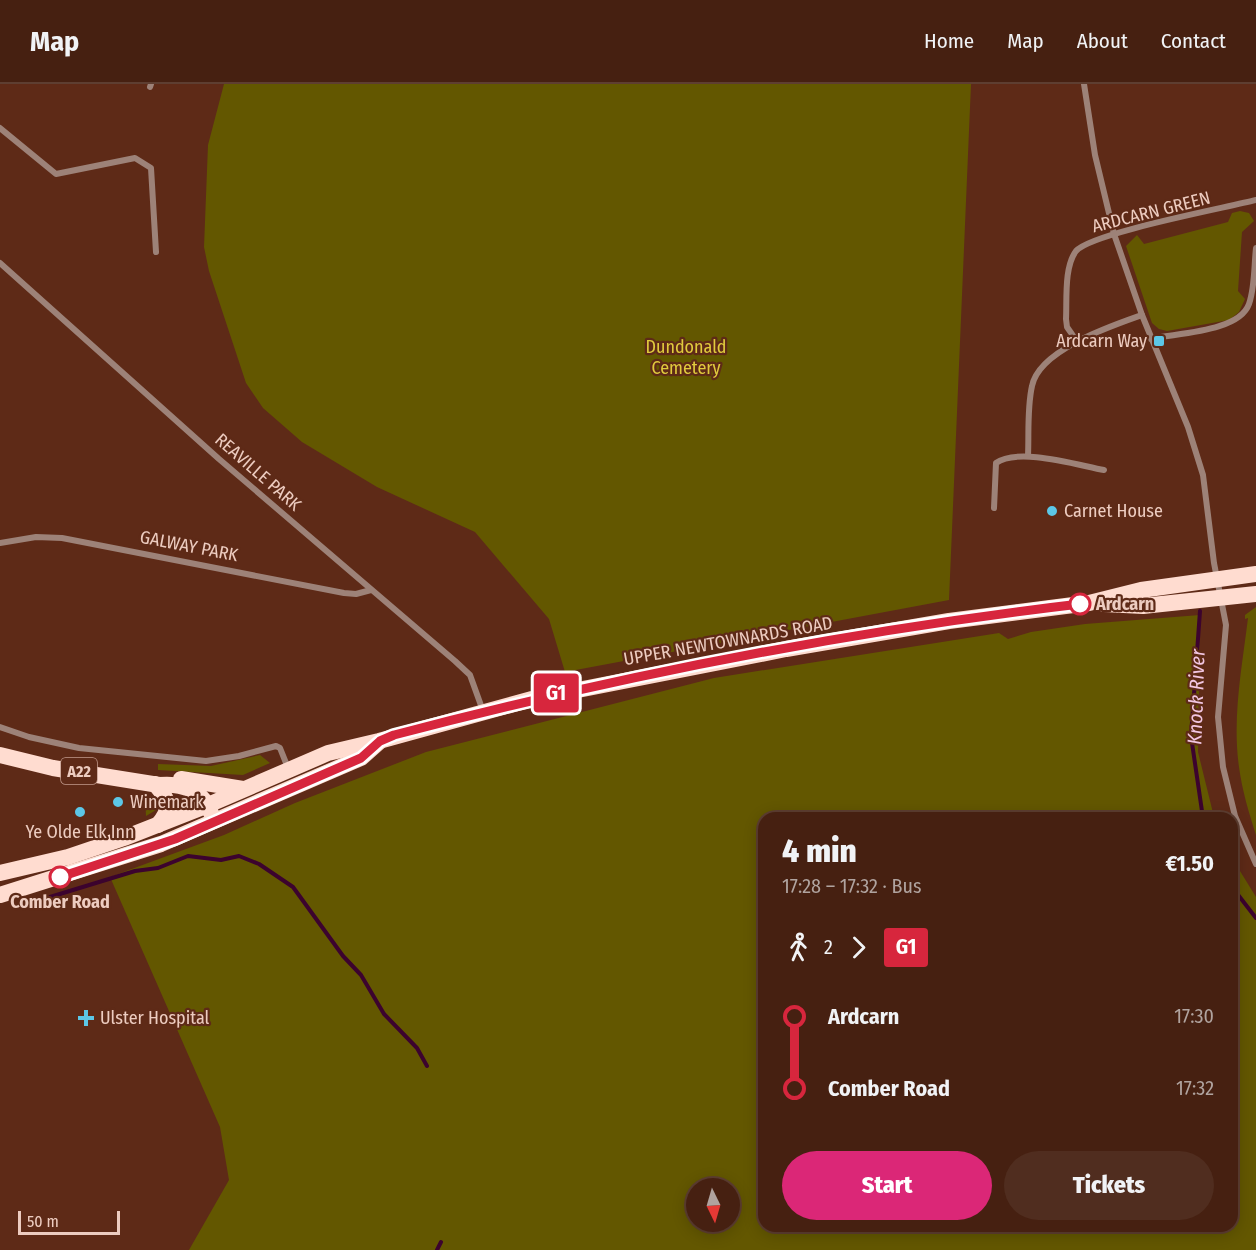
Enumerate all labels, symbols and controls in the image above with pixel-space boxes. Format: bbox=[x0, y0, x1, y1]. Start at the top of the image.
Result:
text: Map bbox=[30, 25, 79, 58]
text: Home bbox=[924, 28, 974, 54]
text: Map bbox=[1007, 28, 1044, 54]
text: About bbox=[1077, 28, 1128, 54]
text: Contact bbox=[1161, 28, 1226, 54]
street label: ARDCARN GREEN bbox=[1090, 187, 1212, 237]
place label: Ardcarn Way bbox=[1056, 330, 1147, 352]
marker: Ardcarn Way bbox=[1152, 334, 1166, 348]
park label: Dundonald Cemetery bbox=[646, 336, 726, 379]
street label: REAVILLE PARK bbox=[210, 429, 306, 516]
place label: Carnet House bbox=[1064, 500, 1163, 522]
marker: Carnet House bbox=[1045, 504, 1059, 518]
street label: GALWAY PARK bbox=[138, 526, 240, 566]
marker: Ardcarn bbox=[1069, 593, 1091, 615]
place label: Ardcarn bbox=[1095, 593, 1154, 615]
street label: UPPER NEWTOWNARDS ROAD bbox=[622, 612, 834, 670]
water label: Knock River bbox=[1182, 648, 1210, 745]
line badge: G1 bbox=[529, 674, 583, 712]
text: G1 bbox=[546, 680, 566, 706]
road number: A22 bbox=[61, 758, 97, 784]
place label: Winemark bbox=[130, 791, 204, 813]
marker: Winemark bbox=[111, 795, 125, 809]
marker: Ye Olde Elk Inn bbox=[73, 805, 87, 819]
place label: Ye Olde Elk Inn bbox=[25, 821, 135, 843]
text: 4 min bbox=[782, 831, 857, 871]
text: €1.50 bbox=[1165, 850, 1214, 877]
marker: Comber Road bbox=[49, 866, 71, 888]
text: 17:28 – 17:32 · Bus bbox=[782, 874, 921, 898]
place label: Comber Road bbox=[10, 891, 110, 913]
icon: walk bbox=[782, 931, 815, 964]
icon: forward bbox=[842, 931, 875, 964]
text: G1 bbox=[896, 934, 916, 960]
text: 2 bbox=[824, 935, 833, 959]
text: Ardcarn bbox=[828, 1003, 899, 1030]
text: 17:30 bbox=[1174, 1004, 1214, 1028]
place label: Ulster Hospital bbox=[100, 1007, 210, 1029]
marker: Ulster Hospital bbox=[77, 1009, 95, 1027]
text: Comber Road bbox=[828, 1075, 950, 1102]
text: 17:32 bbox=[1176, 1076, 1214, 1100]
button: Start bbox=[782, 1151, 992, 1220]
button: Tickets bbox=[1004, 1151, 1214, 1220]
north arrow bbox=[686, 1178, 740, 1232]
map controls bbox=[686, 1178, 740, 1232]
scale bar bbox=[18, 1208, 120, 1236]
text: 50 m bbox=[27, 1212, 59, 1231]

